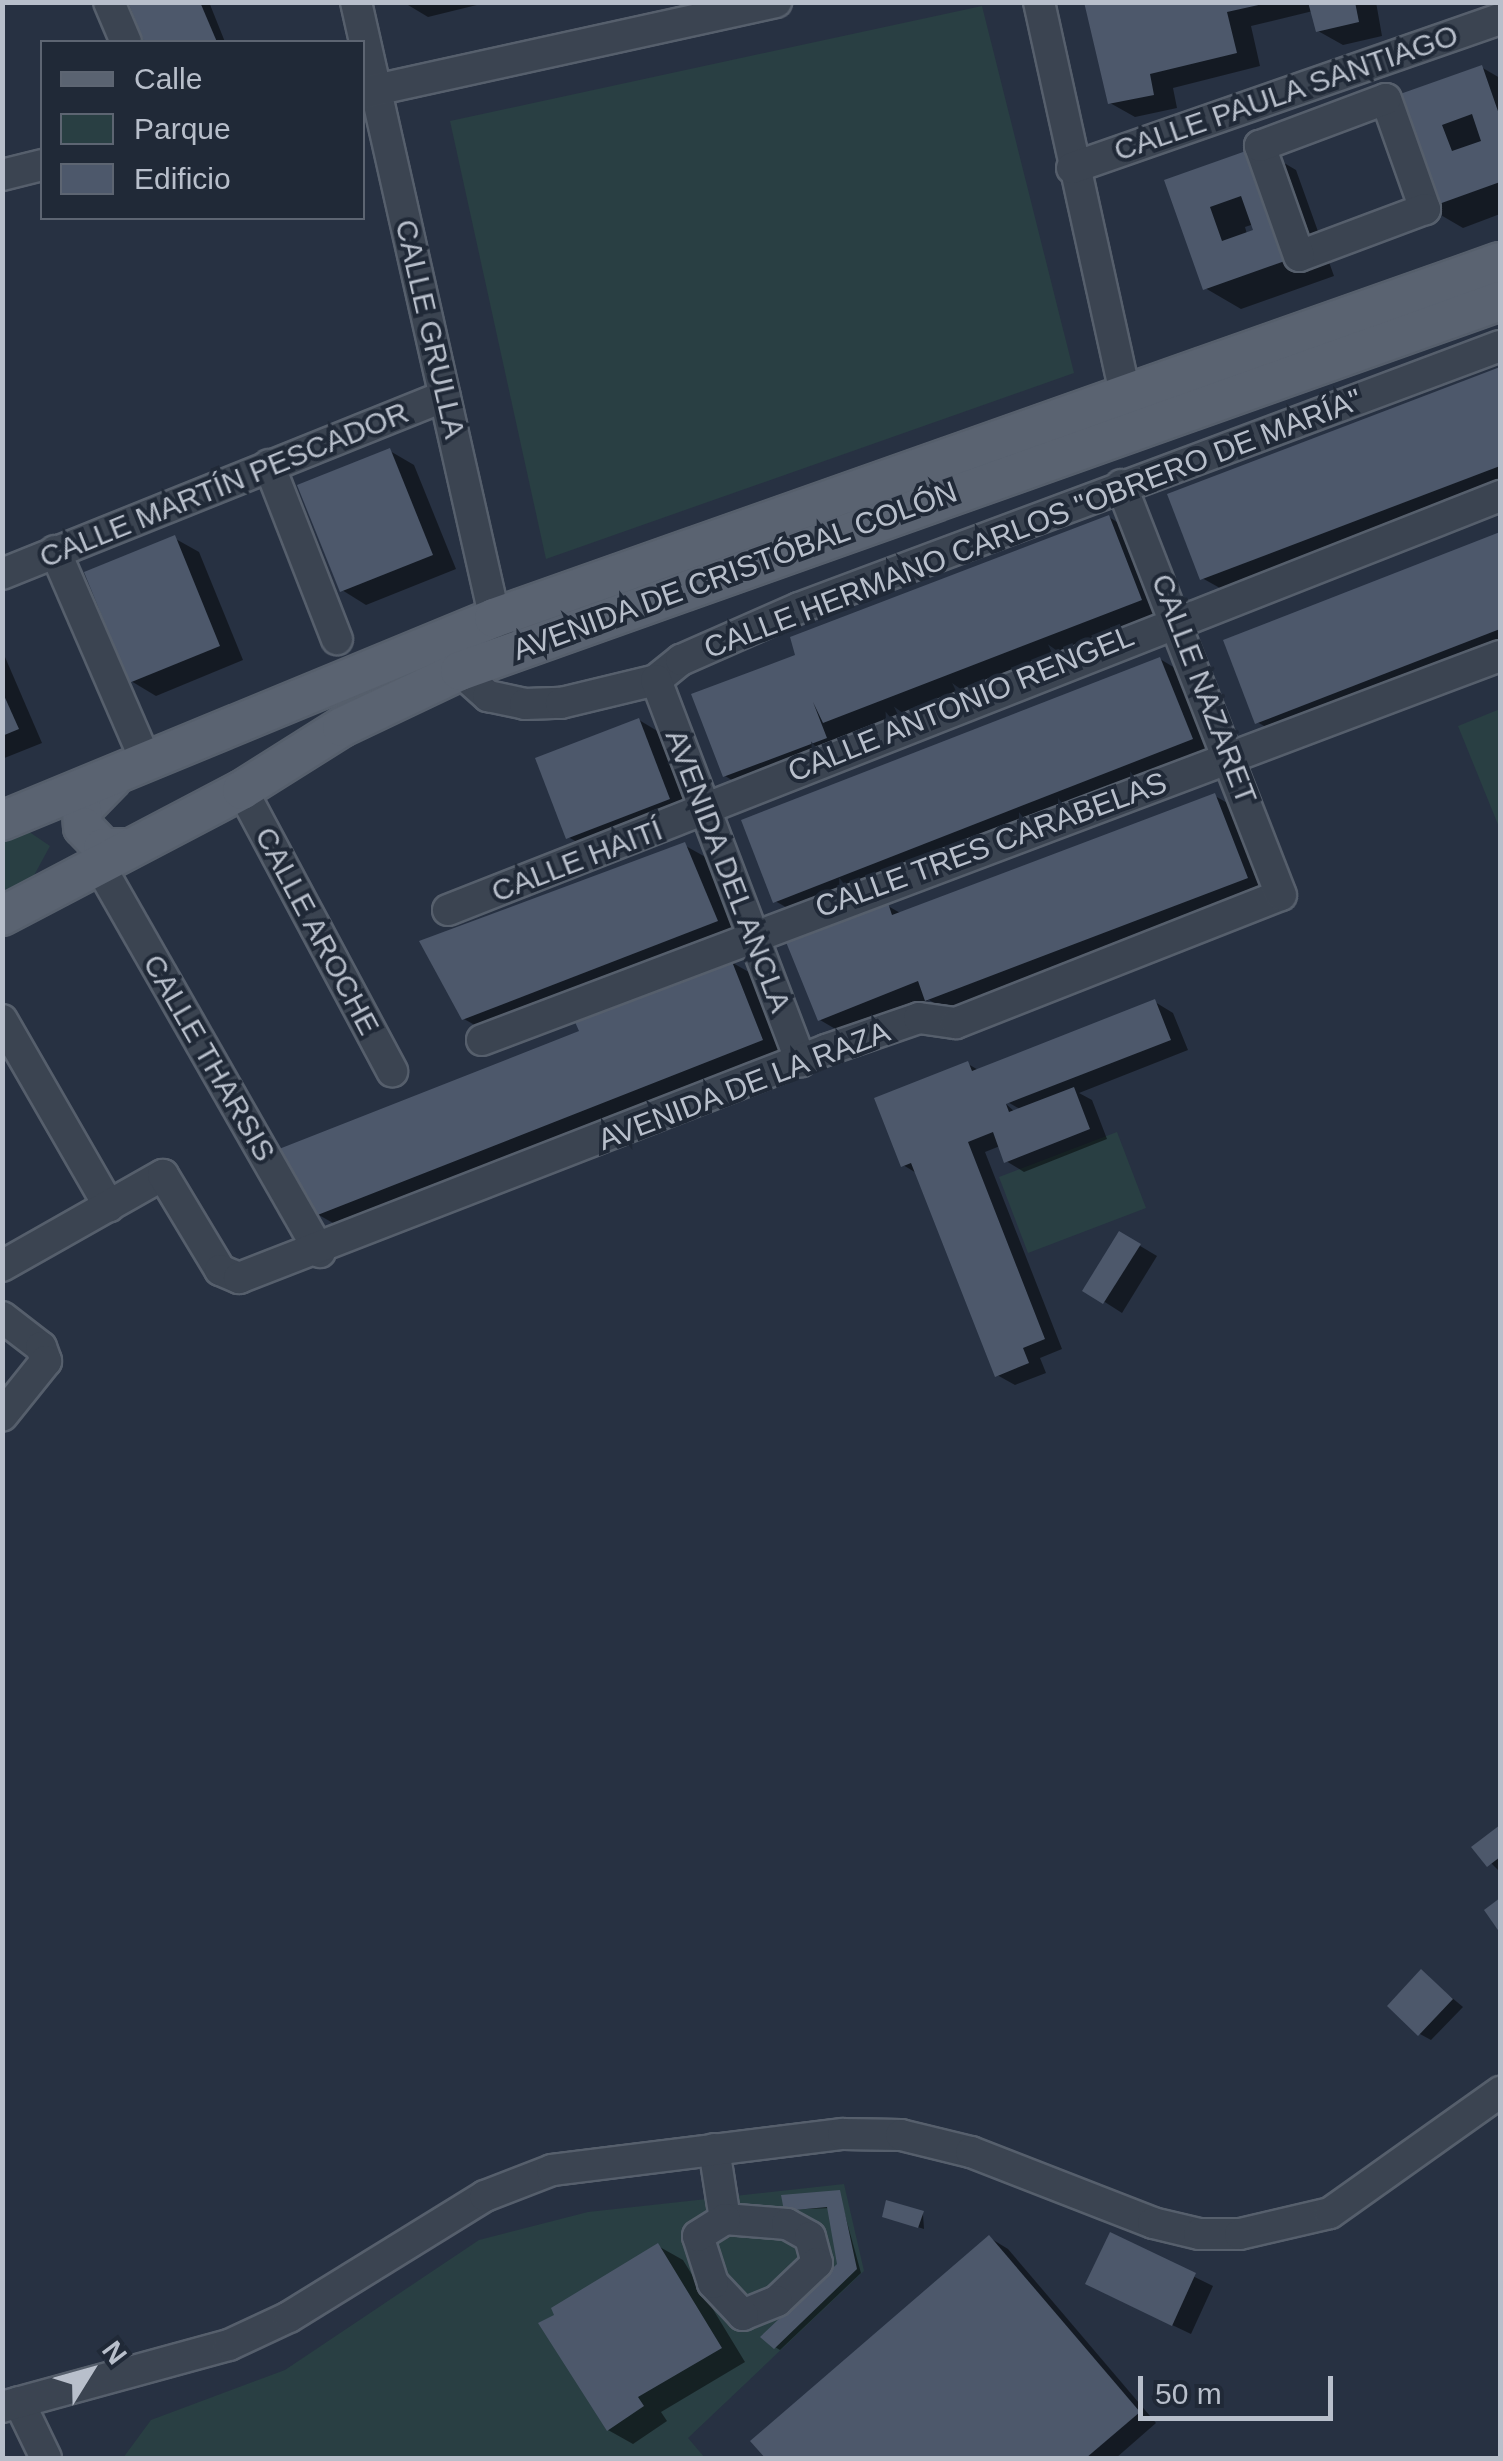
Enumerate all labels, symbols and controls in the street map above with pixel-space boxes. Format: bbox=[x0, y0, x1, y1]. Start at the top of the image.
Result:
street label: CALLE PAULA SANTIAGO bbox=[1109, 17, 1463, 169]
legend bbox=[40, 40, 365, 220]
text: Calle bbox=[134, 62, 202, 95]
text: Parque bbox=[134, 112, 231, 145]
text: Edificio bbox=[134, 162, 231, 195]
street label: CALLE GRULLA bbox=[387, 216, 473, 442]
street label: CALLE HERMANO CARLOS "OBRERO DE MARÍA" bbox=[699, 382, 1367, 666]
street label: CALLE MARTÍN PESCADOR bbox=[34, 394, 414, 576]
street label: AVENIDA DE CRISTÓBAL COLÓN bbox=[507, 473, 963, 669]
street label: CALLE NAZARET bbox=[1144, 569, 1264, 809]
street label: CALLE ANTONIO RENGEL bbox=[782, 618, 1140, 790]
street label: AVENIDA DEL ANCLA bbox=[657, 722, 799, 1020]
street label: CALLE TRES CARABELAS bbox=[810, 765, 1172, 925]
street label: CALLE HAITÍ bbox=[486, 812, 668, 910]
street label: CALLE AROCHE bbox=[247, 820, 387, 1042]
street label: CALLE THARSIS bbox=[135, 948, 283, 1168]
street label: AVENIDA DE LA RAZA bbox=[592, 1013, 896, 1159]
north arrow bbox=[40, 2321, 140, 2421]
text: N bbox=[96, 2335, 133, 2370]
scale bar bbox=[1143, 2356, 1338, 2418]
text: 50 m bbox=[1155, 2377, 1222, 2410]

